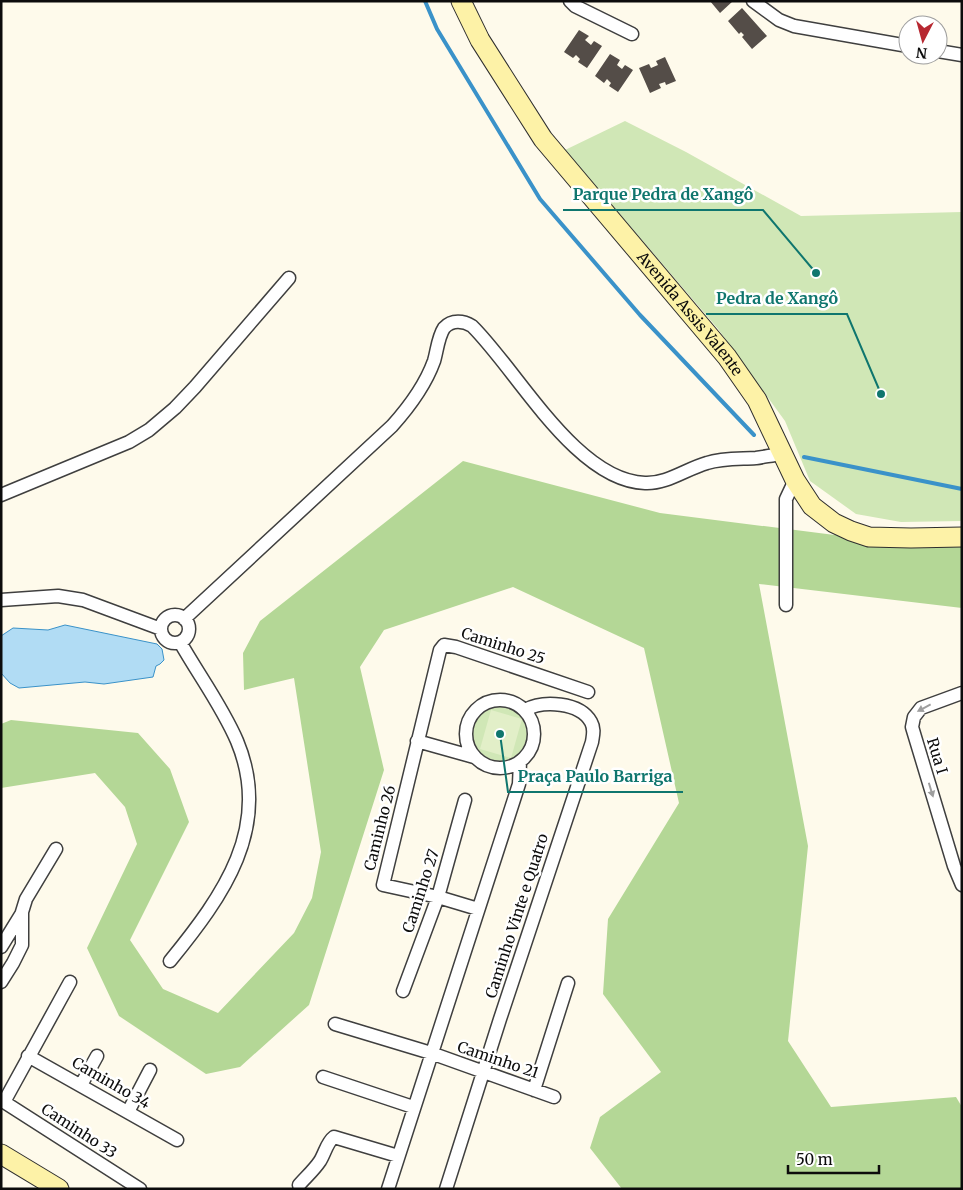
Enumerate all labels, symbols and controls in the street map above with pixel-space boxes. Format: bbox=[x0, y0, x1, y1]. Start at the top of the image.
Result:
north arrow bbox=[898, 15, 948, 65]
text: N bbox=[915, 43, 928, 62]
callout: Parque Pedra de Xangô bbox=[563, 179, 763, 210]
text: Parque Pedra de Xangô bbox=[573, 184, 754, 204]
street label: Avenida Assis Valente bbox=[633, 247, 747, 379]
callout: Pedra de Xangô bbox=[706, 283, 847, 314]
text: Pedra de Xangô bbox=[716, 288, 838, 308]
street label: Caminho 25 bbox=[459, 623, 547, 668]
one-way arrow bbox=[916, 704, 931, 712]
street label: Rua I bbox=[923, 735, 952, 776]
callout: Praça Paulo Barriga bbox=[508, 761, 683, 792]
text: Praça Paulo Barriga bbox=[518, 766, 673, 786]
street label: Caminho 26 bbox=[360, 783, 399, 873]
one-way arrow bbox=[927, 783, 935, 798]
street label: Caminho Vinte e Quatro bbox=[481, 831, 552, 1001]
street label: Caminho 27 bbox=[398, 846, 443, 935]
street label: Caminho 21 bbox=[455, 1037, 542, 1082]
street label: Caminho 34 bbox=[69, 1052, 154, 1113]
street label: Caminho 33 bbox=[38, 1099, 121, 1162]
scale bar bbox=[788, 1142, 879, 1174]
text: 50 m bbox=[796, 1150, 833, 1169]

